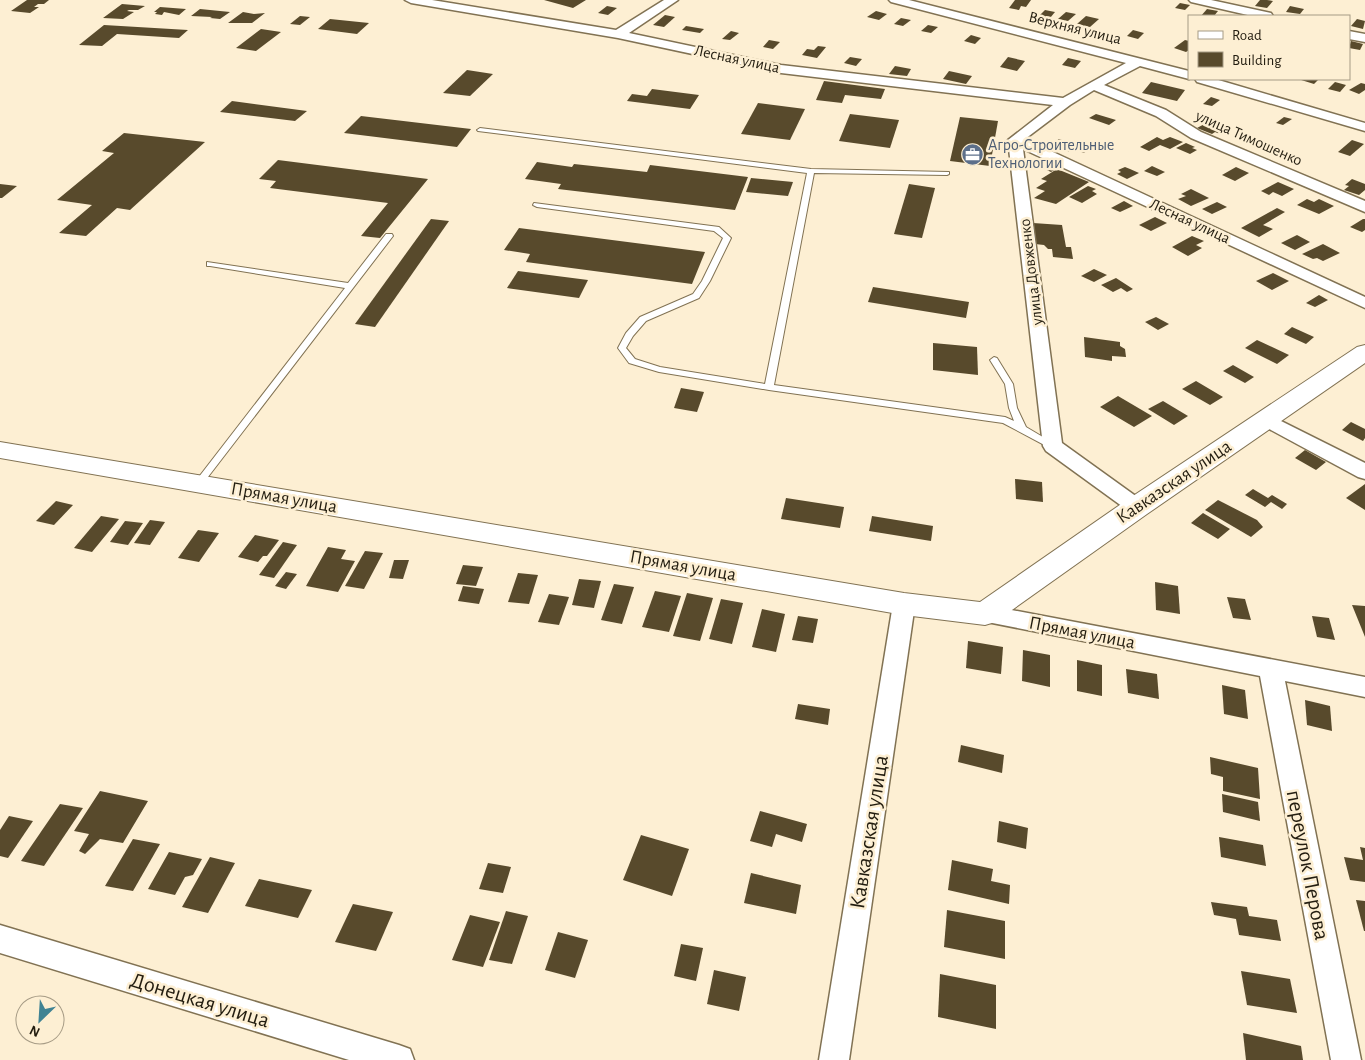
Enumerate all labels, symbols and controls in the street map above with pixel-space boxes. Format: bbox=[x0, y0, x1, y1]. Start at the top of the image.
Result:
street label: Верхняя улица bbox=[1027, 9, 1123, 48]
legend bbox=[1188, 15, 1350, 80]
text: Road bbox=[1232, 28, 1262, 43]
street label: Лесная улица bbox=[693, 42, 781, 77]
text: Building bbox=[1232, 53, 1282, 68]
street label: улица Тимошенко bbox=[1192, 107, 1305, 170]
place label: Агро-Строительные Технологии bbox=[988, 137, 1114, 171]
office icon: Агро-Строительные Технологии bbox=[960, 142, 984, 166]
street label: Лесная улица bbox=[1147, 195, 1233, 247]
street label: улица Довженко bbox=[1017, 218, 1047, 327]
street label: Кавказская улица bbox=[1113, 436, 1235, 527]
street label: Прямая улица bbox=[229, 479, 339, 517]
street label: Прямая улица bbox=[628, 547, 738, 585]
street label: Прямая улица bbox=[1027, 613, 1137, 653]
street label: Кавказская улица bbox=[846, 754, 892, 910]
street label: переулок Перова bbox=[1283, 788, 1333, 942]
street label: Донецкая улица bbox=[128, 968, 272, 1032]
north arrow bbox=[15, 995, 65, 1045]
text: N bbox=[28, 1022, 42, 1039]

